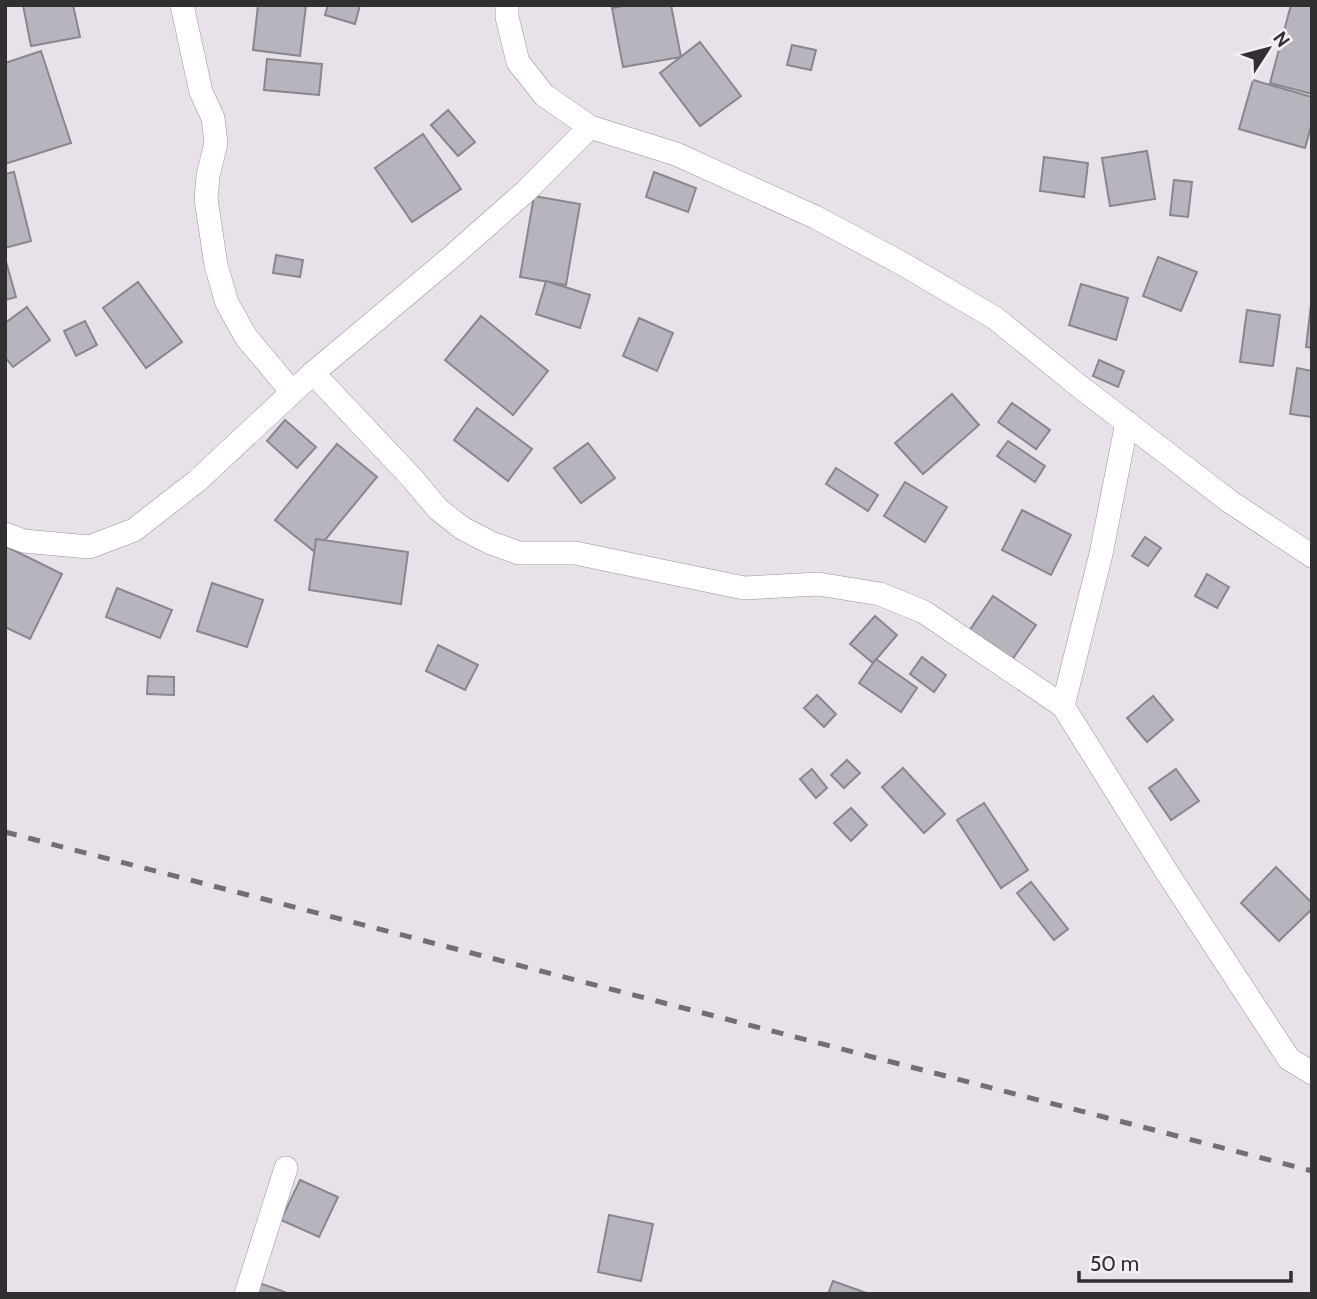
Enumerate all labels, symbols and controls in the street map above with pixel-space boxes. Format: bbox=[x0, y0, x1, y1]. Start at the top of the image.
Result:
north arrow bbox=[1233, 14, 1303, 84]
text: N bbox=[1268, 27, 1295, 51]
scale bar bbox=[1079, 1240, 1291, 1284]
text: 50 m bbox=[1090, 1251, 1139, 1276]

